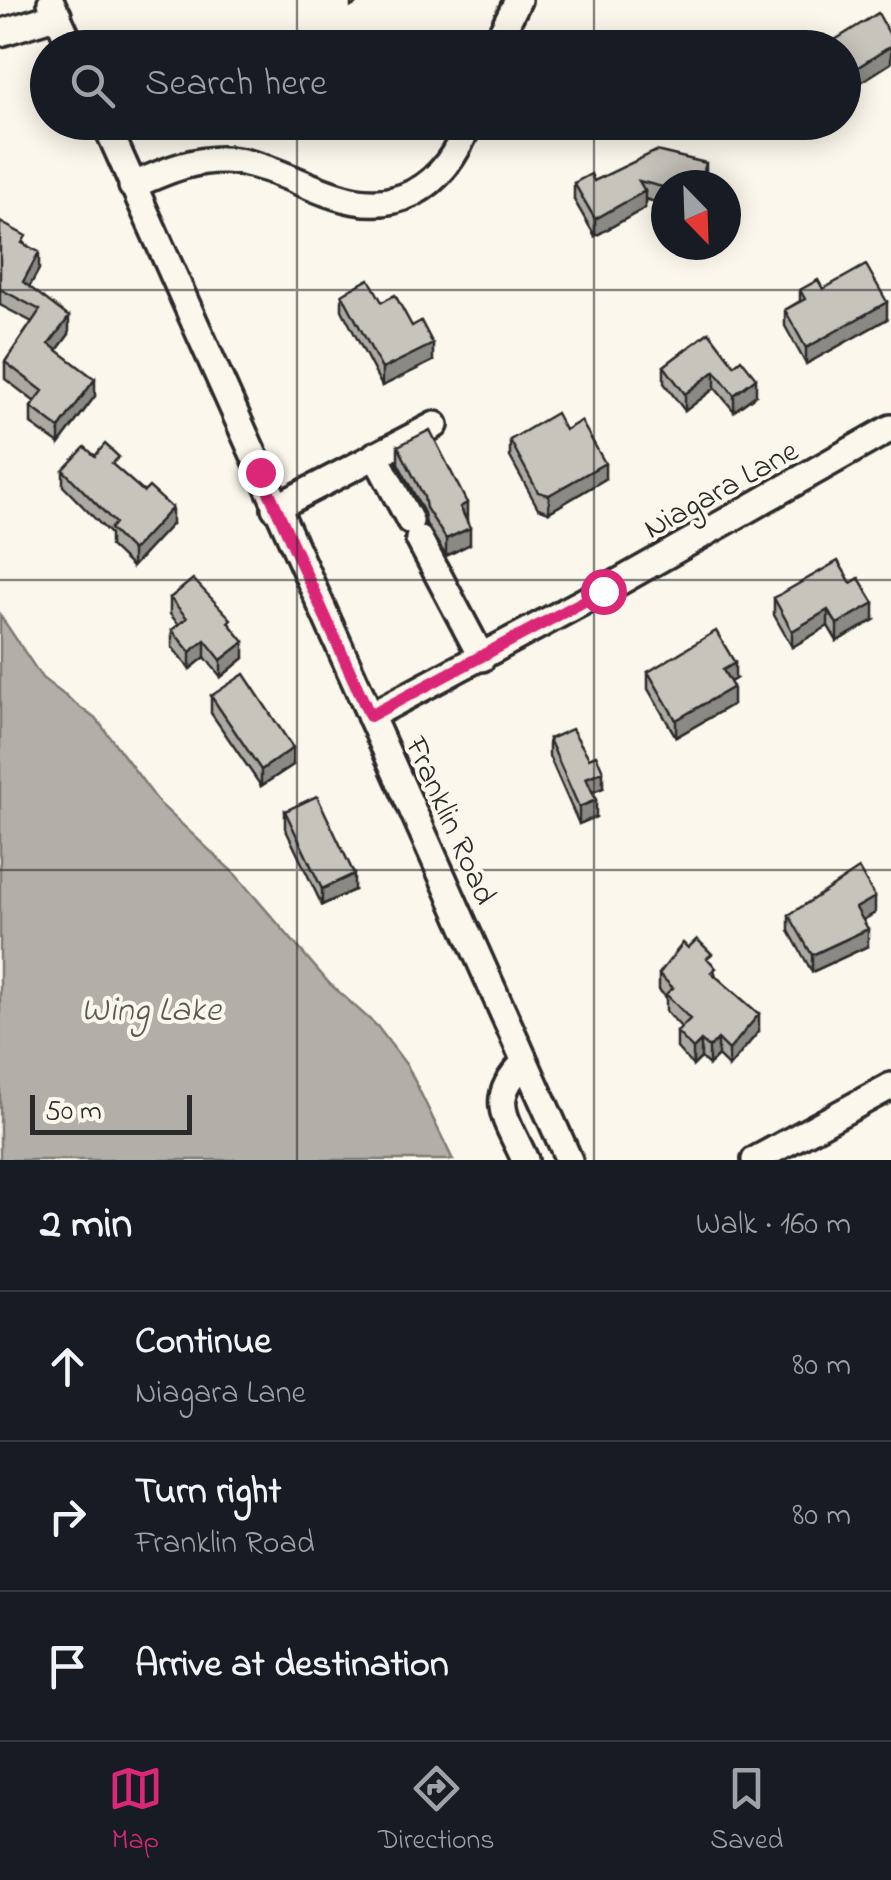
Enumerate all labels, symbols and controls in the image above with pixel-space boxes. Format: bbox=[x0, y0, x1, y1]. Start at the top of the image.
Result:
search box bbox=[30, 30, 861, 140]
text: Search here bbox=[145, 57, 327, 113]
icon: search bbox=[65, 58, 120, 113]
north arrow bbox=[651, 170, 741, 260]
street label: Niagara Lane bbox=[636, 429, 808, 553]
route end bbox=[238, 450, 284, 496]
route start bbox=[581, 569, 627, 615]
street label: Franklin Road bbox=[390, 729, 507, 913]
water label: Wing Lake bbox=[81, 986, 222, 1038]
scale bar bbox=[30, 1090, 192, 1134]
text: 50 m bbox=[45, 1092, 102, 1133]
text: 2 min bbox=[40, 1195, 132, 1256]
text: Walk · 160 m bbox=[696, 1202, 851, 1249]
text: Continue bbox=[135, 1315, 271, 1371]
icon: ahead bbox=[40, 1339, 95, 1394]
text: 80 m bbox=[792, 1343, 851, 1390]
text: Niagara Lane bbox=[135, 1371, 306, 1418]
text: Turn right bbox=[135, 1465, 281, 1521]
icon: right bbox=[40, 1489, 95, 1544]
text: 80 m bbox=[792, 1493, 851, 1540]
text: Franklin Road bbox=[135, 1521, 315, 1568]
text: Arrive at destination bbox=[135, 1638, 449, 1694]
icon: arrive bbox=[40, 1639, 95, 1694]
tab: Map bbox=[108, 1761, 163, 1862]
tab: Directions bbox=[378, 1761, 495, 1862]
tab: Saved bbox=[710, 1761, 783, 1862]

